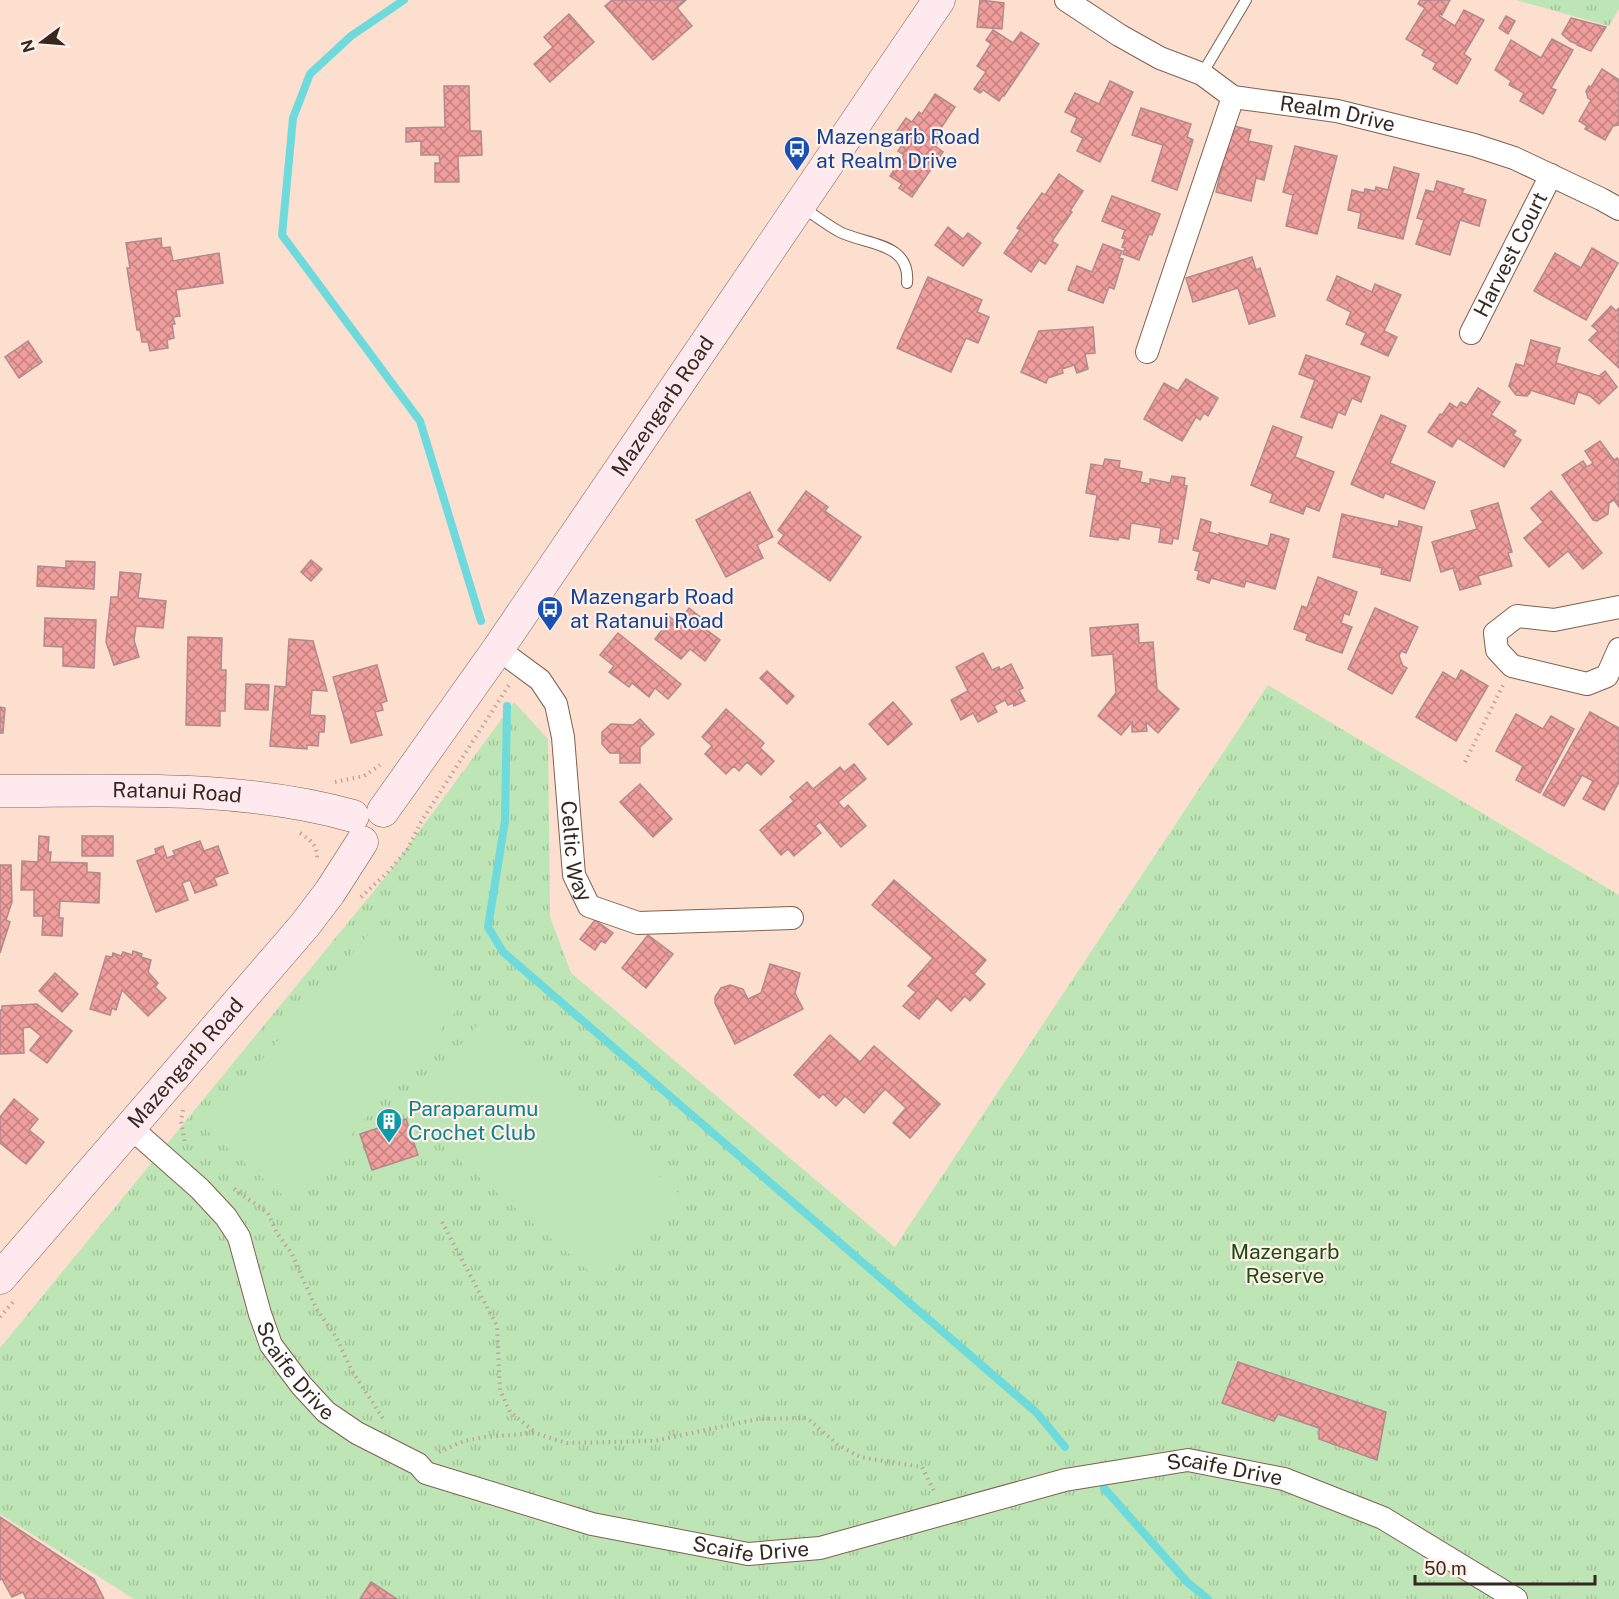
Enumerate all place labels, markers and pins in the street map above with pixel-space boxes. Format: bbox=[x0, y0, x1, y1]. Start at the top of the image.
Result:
place label: Mazengarb Road at Realm Drive bbox=[816, 124, 980, 173]
bus stop icon: Mazengarb Road at Realm Drive bbox=[782, 134, 812, 172]
place label: Mazengarb Road at Ratanui Road bbox=[570, 584, 734, 633]
bus stop icon: Mazengarb Road at Ratanui Road bbox=[535, 594, 565, 632]
place label: Paraparaumu Crochet Club bbox=[408, 1096, 538, 1145]
building icon: Paraparaumu Crochet Club bbox=[374, 1106, 404, 1144]

